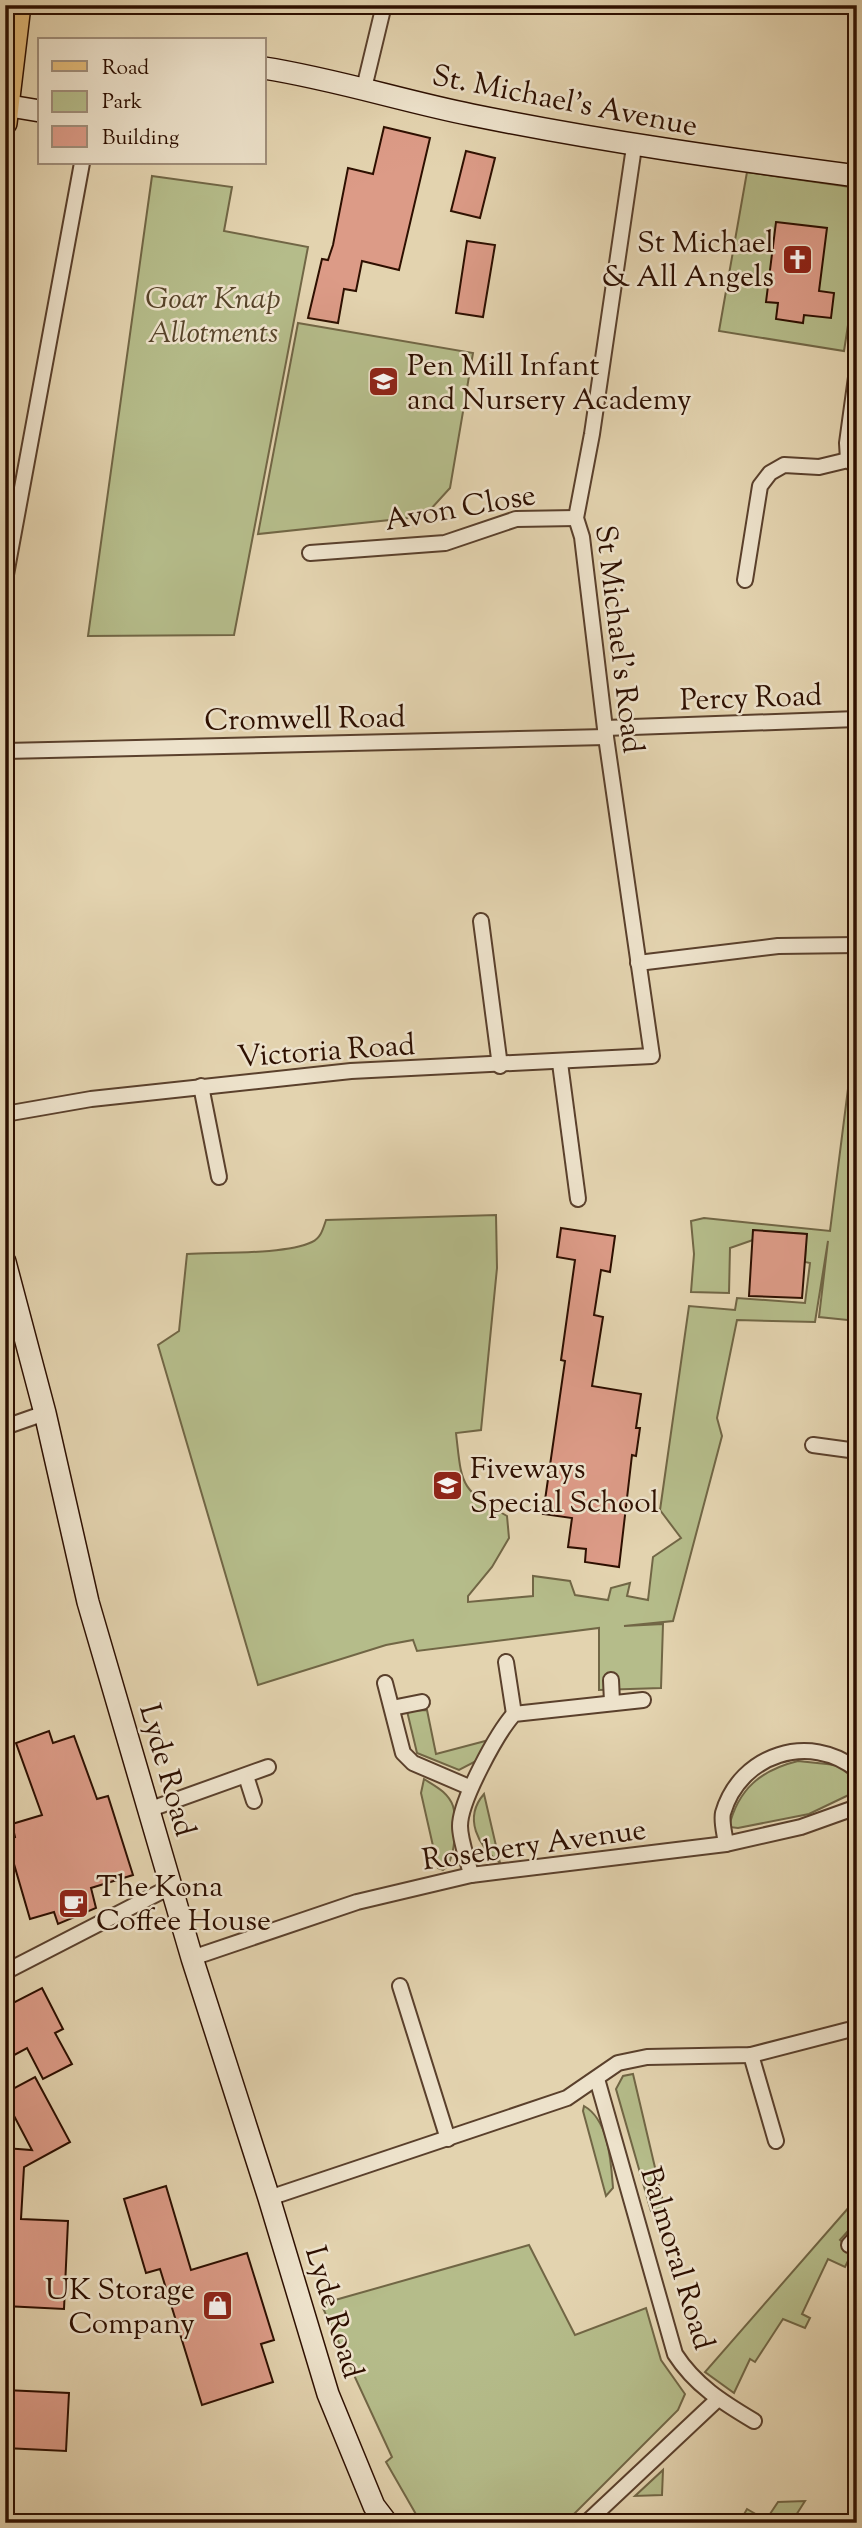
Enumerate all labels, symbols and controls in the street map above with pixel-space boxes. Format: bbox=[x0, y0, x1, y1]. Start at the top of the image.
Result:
legend bbox=[38, 38, 266, 164]
text: Road bbox=[102, 54, 149, 84]
street label: St. Michael's Avenue bbox=[428, 56, 701, 149]
text: Park bbox=[102, 88, 143, 118]
text: Building bbox=[102, 124, 179, 154]
place label: St Michael & All Angels bbox=[601, 223, 774, 300]
church icon: St Michael & All Angels bbox=[780, 242, 814, 276]
park label: Goar Knap Allotments bbox=[145, 279, 281, 356]
place label: Pen Mill Infant and Nursery Academy bbox=[407, 346, 692, 423]
school or university icon: Pen Mill Infant and Nursery Academy bbox=[367, 365, 401, 399]
street label: Avon Close bbox=[382, 475, 539, 544]
street label: St Michael's Road bbox=[582, 523, 653, 756]
street label: Percy Road bbox=[679, 676, 823, 723]
street label: Cromwell Road bbox=[204, 697, 406, 744]
street label: Victoria Road bbox=[236, 1025, 417, 1080]
place label: Fiveways Special School bbox=[470, 1449, 659, 1526]
school or university icon: Fiveways Special School bbox=[430, 1468, 464, 1502]
street label: Lyde Road bbox=[126, 1699, 205, 1842]
street label: Rosebery Avenue bbox=[420, 1809, 649, 1883]
place label: The Kona Coffee House bbox=[96, 1867, 271, 1944]
cafe icon: The Kona Coffee House bbox=[56, 1886, 90, 1920]
street label: Balmoral Road bbox=[627, 2162, 724, 2356]
street label: Lyde Road bbox=[292, 2241, 373, 2384]
place label: UK Storage Company bbox=[45, 2270, 195, 2347]
shop icon: UK Storage Company bbox=[201, 2289, 235, 2323]

